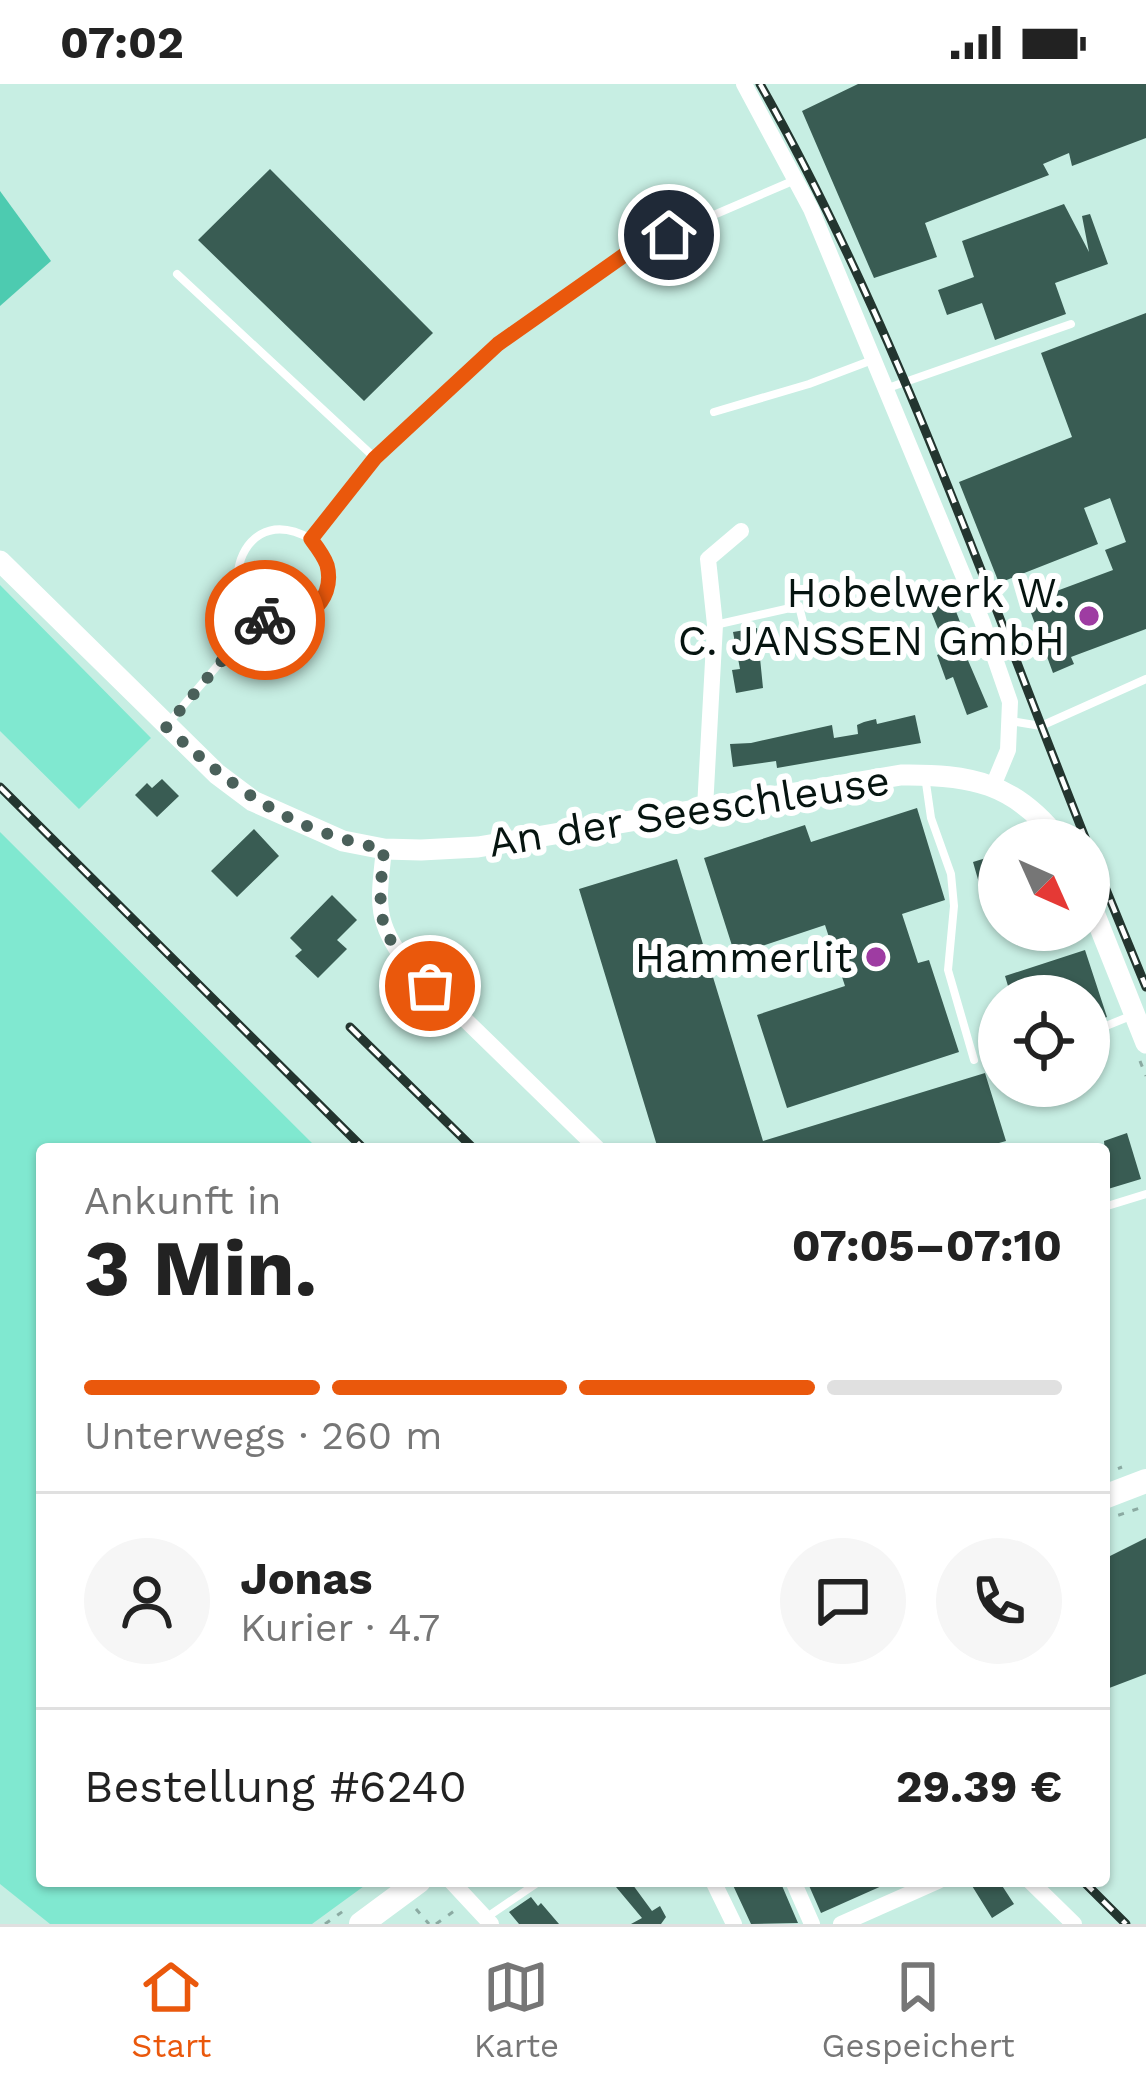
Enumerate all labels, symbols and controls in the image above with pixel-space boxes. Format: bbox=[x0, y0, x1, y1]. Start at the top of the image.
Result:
text: 07:02 bbox=[60, 16, 184, 69]
pin bbox=[618, 184, 720, 286]
icon: home bbox=[636, 202, 702, 268]
courier bbox=[205, 560, 325, 680]
place label: Hobelwerk W. C. JANSSEN GmbH bbox=[678, 568, 1065, 665]
icon: bike bbox=[232, 587, 298, 653]
marker: Hobelwerk W. C. JANSSEN GmbH bbox=[1076, 603, 1102, 629]
street label: An der Seeschleuse bbox=[485, 755, 893, 867]
north arrow bbox=[978, 819, 1110, 951]
map controls bbox=[978, 819, 1110, 1107]
place label: Hammerlit bbox=[635, 933, 852, 982]
pin bbox=[379, 935, 481, 1037]
marker: Hammerlit bbox=[863, 944, 889, 970]
icon: bag bbox=[397, 953, 463, 1019]
button: locate bbox=[978, 975, 1110, 1107]
text: Ankunft in bbox=[84, 1178, 281, 1223]
text: 07:05–07:10 bbox=[792, 1219, 1062, 1272]
text: 3 Min. bbox=[84, 1222, 317, 1314]
text: Unterwegs · 260 m bbox=[84, 1413, 442, 1458]
button: person bbox=[84, 1538, 210, 1664]
button: chat bbox=[780, 1538, 906, 1664]
button: phone bbox=[936, 1538, 1062, 1664]
text: Jonas bbox=[240, 1552, 373, 1605]
text: Kurier · 4.7 bbox=[240, 1605, 440, 1650]
text: Bestellung #6240 bbox=[84, 1760, 467, 1813]
text: 29.39 € bbox=[896, 1760, 1062, 1813]
tab: Start bbox=[131, 1954, 211, 2065]
tab: Karte bbox=[474, 1954, 559, 2065]
tab: Gespeichert bbox=[822, 1954, 1015, 2065]

